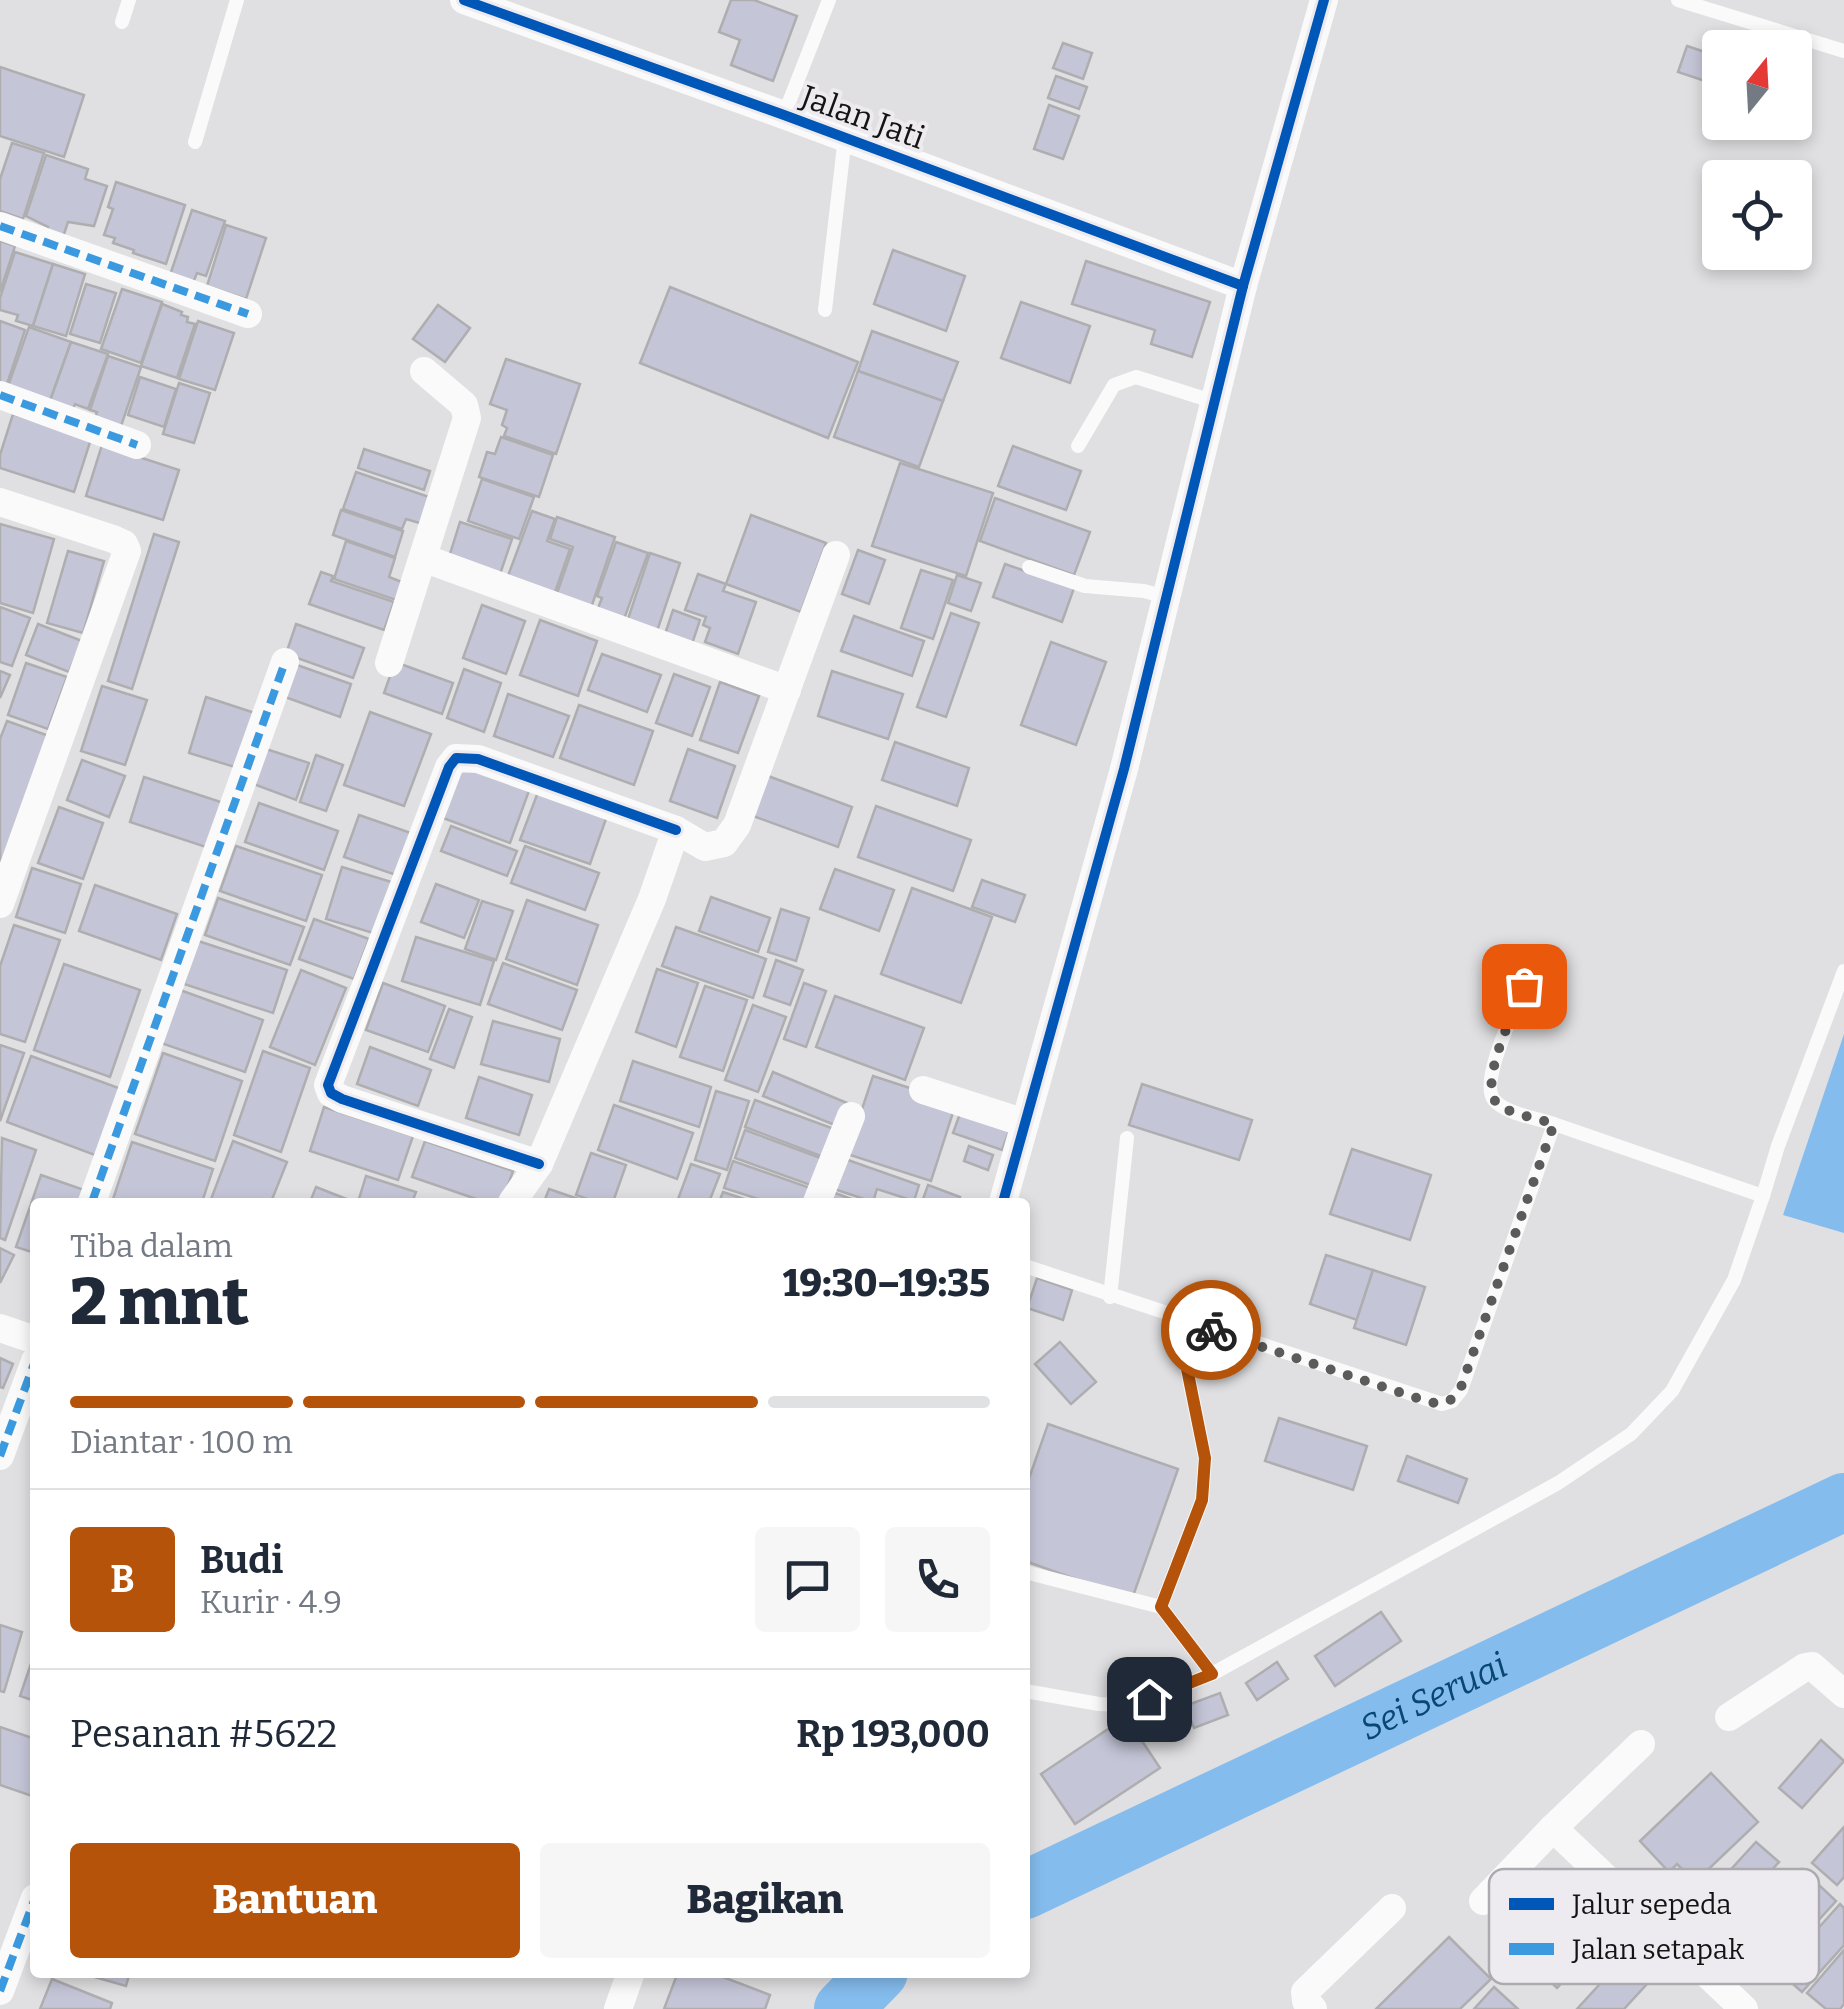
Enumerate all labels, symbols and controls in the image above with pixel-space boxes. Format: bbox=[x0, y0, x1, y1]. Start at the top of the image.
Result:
north arrow bbox=[1702, 30, 1812, 140]
map controls bbox=[1702, 30, 1812, 270]
street label: Jalan Jati bbox=[795, 77, 930, 157]
button: locate bbox=[1702, 160, 1812, 270]
pin bbox=[1482, 944, 1567, 1029]
icon: bag bbox=[1497, 959, 1552, 1014]
text: Tiba dalam bbox=[70, 1227, 233, 1265]
text: 19:30–19:35 bbox=[783, 1260, 990, 1306]
text: 2 mnt bbox=[70, 1263, 249, 1341]
courier bbox=[1161, 1280, 1261, 1380]
icon: bike bbox=[1184, 1303, 1239, 1358]
text: Diantar · 100 m bbox=[70, 1423, 293, 1461]
button: chat bbox=[755, 1527, 860, 1632]
button: phone bbox=[885, 1527, 990, 1632]
text: Budi bbox=[200, 1537, 283, 1583]
text: B bbox=[110, 1556, 135, 1602]
text: Kurir · 4.9 bbox=[200, 1583, 342, 1621]
water label: Sei Seruai bbox=[1353, 1644, 1514, 1749]
pin bbox=[1107, 1657, 1192, 1742]
icon: home bbox=[1122, 1672, 1177, 1727]
text: Pesanan #5622 bbox=[70, 1711, 337, 1757]
text: Rp 193,000 bbox=[796, 1711, 990, 1757]
button: Bantuan bbox=[70, 1843, 520, 1958]
button: Bagikan bbox=[540, 1843, 990, 1958]
legend bbox=[1489, 1869, 1819, 1984]
text: Jalur sepeda bbox=[1571, 1888, 1732, 1921]
text: Jalan setapak bbox=[1571, 1933, 1744, 1966]

